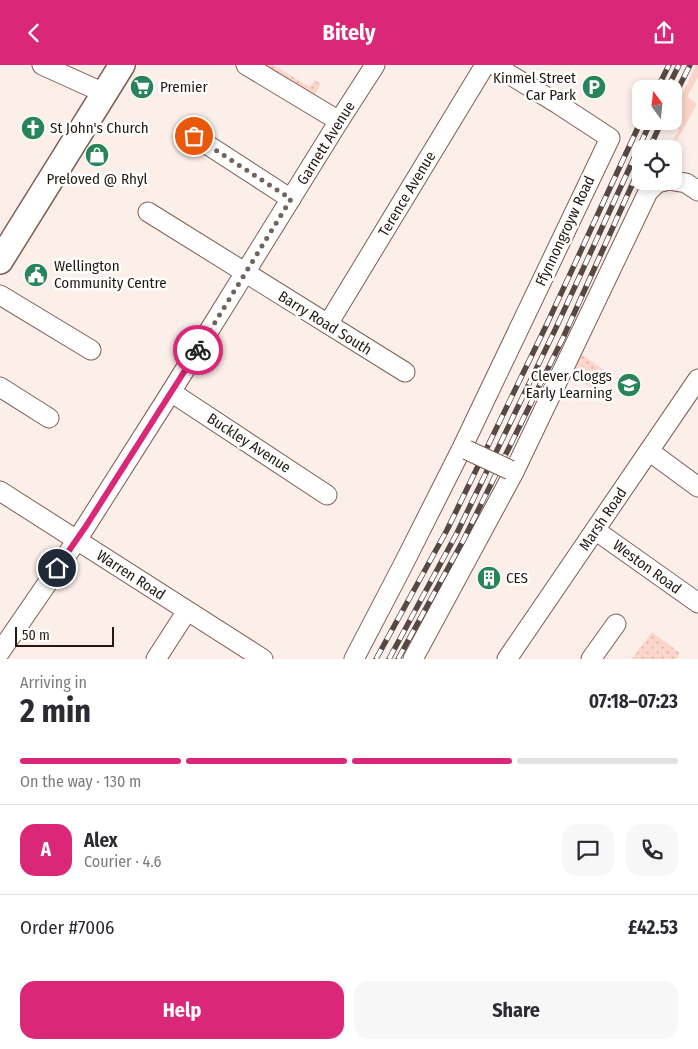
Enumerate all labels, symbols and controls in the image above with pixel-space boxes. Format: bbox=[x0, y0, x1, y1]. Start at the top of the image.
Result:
icon: back bbox=[20, 19, 48, 47]
text: Bitely bbox=[323, 19, 375, 46]
icon: share bbox=[650, 19, 678, 47]
place label: Kinmel Street Car Park bbox=[493, 69, 576, 104]
supermarket icon: Premier bbox=[129, 74, 155, 100]
parking icon: Kinmel Street Car Park bbox=[581, 74, 607, 100]
place label: Premier bbox=[160, 78, 208, 96]
north arrow bbox=[632, 80, 682, 130]
map controls bbox=[632, 80, 682, 190]
street label: Garnett Avenue bbox=[293, 98, 359, 188]
church icon: St John's Church bbox=[20, 115, 46, 141]
pin bbox=[173, 115, 215, 157]
place label: St John's Church bbox=[50, 119, 149, 137]
icon: bag bbox=[180, 122, 208, 150]
button: locate bbox=[632, 140, 682, 190]
shop icon: Preloved @ Rhyl bbox=[84, 142, 110, 168]
street label: Terence Avenue bbox=[375, 148, 439, 240]
place label: Preloved @ Rhyl bbox=[46, 170, 148, 188]
street label: Ffynnongroyw Road bbox=[532, 173, 598, 289]
place label: Wellington Community Centre bbox=[54, 257, 167, 292]
public building icon: Wellington Community Centre bbox=[23, 262, 49, 288]
street label: Barry Road South bbox=[275, 287, 375, 359]
courier bbox=[173, 325, 223, 375]
icon: bike bbox=[184, 336, 212, 364]
place label: Clever Cloggs Early Learning bbox=[526, 367, 612, 402]
school or university icon: Clever Cloggs Early Learning bbox=[616, 372, 642, 398]
street label: Buckley Avenue bbox=[204, 409, 294, 477]
street label: Marsh Road bbox=[575, 484, 631, 554]
street label: Weston Road bbox=[609, 536, 685, 598]
street label: Warren Road bbox=[93, 546, 169, 604]
pin bbox=[36, 547, 78, 589]
icon: home bbox=[43, 554, 71, 582]
building icon: CES bbox=[476, 565, 502, 591]
place label: CES bbox=[506, 569, 528, 587]
scale bar bbox=[15, 624, 114, 647]
text: 50 m bbox=[22, 627, 50, 644]
text: Arriving in bbox=[20, 673, 87, 692]
text: 07:18–07:23 bbox=[589, 690, 678, 713]
text: 2 min bbox=[20, 692, 91, 730]
text: On the way · 130 m bbox=[20, 772, 141, 791]
button: chat bbox=[562, 824, 614, 876]
button: phone bbox=[626, 824, 678, 876]
text: Alex bbox=[84, 829, 118, 852]
text: A bbox=[41, 838, 51, 861]
text: Courier · 4.6 bbox=[84, 852, 162, 871]
text: Order #7006 bbox=[20, 916, 114, 939]
text: £42.53 bbox=[628, 916, 678, 939]
button: Help bbox=[20, 981, 344, 1039]
button: Share bbox=[354, 981, 678, 1039]

